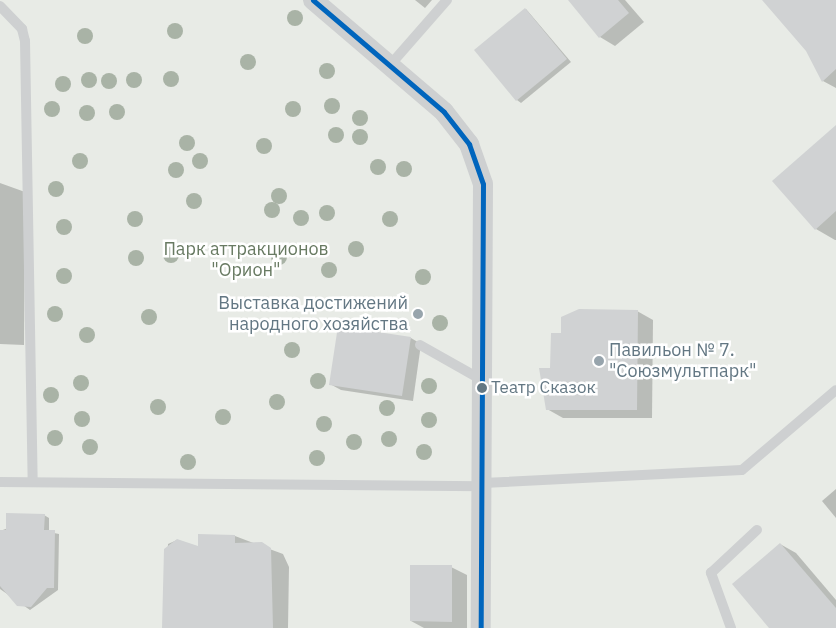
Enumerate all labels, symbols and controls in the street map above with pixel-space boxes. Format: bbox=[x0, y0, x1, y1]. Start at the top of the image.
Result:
park label: Парк аттракционов "Орион" bbox=[163, 239, 329, 282]
place label: Выставка достижений народного хозяйства bbox=[218, 293, 408, 336]
marker: Выставка достижений народного хозяйства bbox=[412, 308, 424, 320]
place label: Павильон № 7. "Союзмультпарк" bbox=[609, 340, 757, 382]
marker: Павильон № 7. "Союзмультпарк" bbox=[593, 355, 605, 367]
place label: Театр Сказок bbox=[491, 378, 596, 398]
marker: Театр Сказок bbox=[477, 383, 487, 393]

